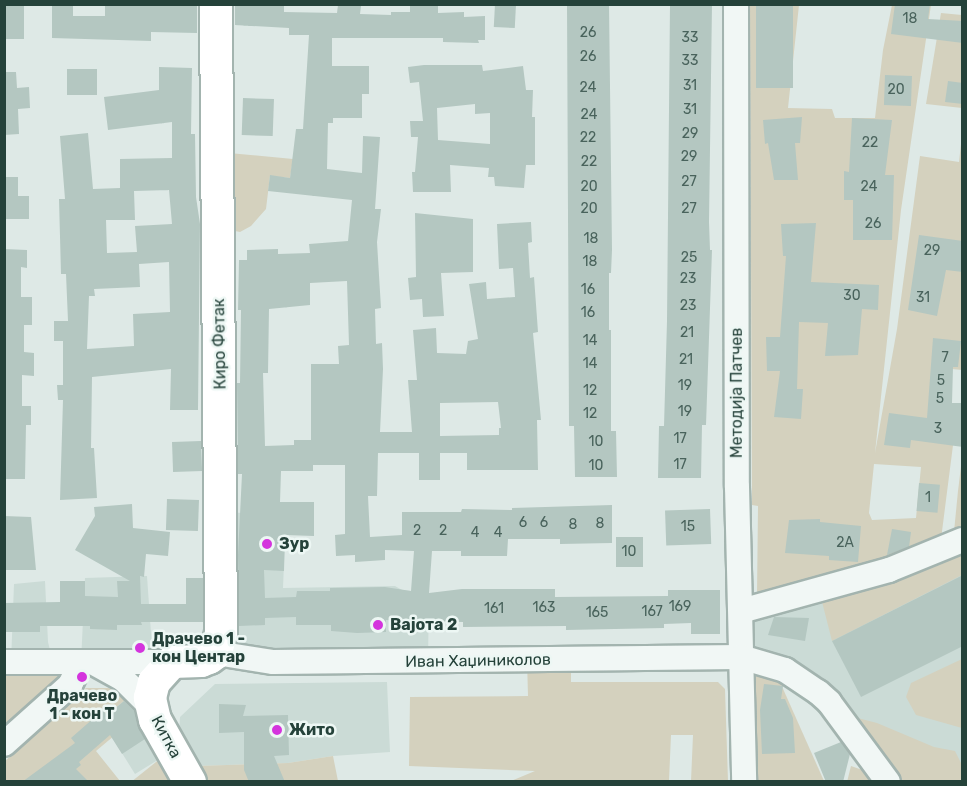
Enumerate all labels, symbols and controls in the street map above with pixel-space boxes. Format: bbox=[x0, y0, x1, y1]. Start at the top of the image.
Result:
house number: 18 bbox=[903, 11, 917, 27]
house number: 26 bbox=[580, 25, 596, 41]
house number: 33 bbox=[682, 30, 698, 46]
house number: 26 bbox=[580, 49, 596, 65]
house number: 33 bbox=[682, 53, 698, 69]
house number: 31 bbox=[683, 78, 697, 94]
house number: 24 bbox=[580, 80, 596, 96]
house number: 20 bbox=[887, 82, 905, 98]
house number: 31 bbox=[683, 102, 697, 118]
house number: 24 bbox=[581, 107, 597, 123]
house number: 29 bbox=[682, 126, 698, 142]
house number: 22 bbox=[580, 130, 596, 146]
house number: 22 bbox=[862, 135, 878, 151]
house number: 29 bbox=[681, 149, 697, 165]
house number: 22 bbox=[581, 154, 597, 170]
house number: 27 bbox=[681, 174, 697, 190]
house number: 20 bbox=[580, 179, 598, 195]
house number: 24 bbox=[861, 179, 877, 195]
house number: 20 bbox=[580, 201, 598, 217]
house number: 27 bbox=[681, 201, 697, 217]
house number: 26 bbox=[865, 216, 881, 232]
house number: 18 bbox=[584, 231, 598, 247]
house number: 29 bbox=[924, 243, 940, 259]
house number: 25 bbox=[681, 250, 697, 266]
house number: 18 bbox=[583, 254, 597, 270]
house number: 23 bbox=[680, 271, 696, 287]
house number: 16 bbox=[581, 282, 595, 298]
house number: 30 bbox=[843, 288, 861, 304]
house number: 31 bbox=[916, 290, 930, 306]
street label: Киро Фетак bbox=[210, 298, 230, 390]
house number: 23 bbox=[680, 298, 696, 314]
house number: 16 bbox=[581, 305, 595, 321]
house number: 21 bbox=[680, 325, 694, 341]
street label: Методија Патчев bbox=[727, 328, 747, 458]
house number: 14 bbox=[583, 333, 597, 349]
house number: 7 bbox=[941, 350, 949, 366]
house number: 21 bbox=[679, 352, 693, 368]
house number: 14 bbox=[583, 356, 597, 372]
house number: 5 bbox=[937, 373, 945, 389]
house number: 19 bbox=[678, 378, 692, 394]
house number: 12 bbox=[583, 383, 597, 399]
house number: 5 bbox=[936, 391, 944, 407]
house number: 19 bbox=[678, 404, 692, 420]
house number: 12 bbox=[583, 406, 597, 422]
house number: 3 bbox=[934, 421, 942, 437]
house number: 17 bbox=[673, 431, 687, 447]
house number: 10 bbox=[589, 434, 603, 450]
house number: 17 bbox=[673, 457, 687, 473]
house number: 10 bbox=[589, 458, 603, 474]
house number: 1 bbox=[925, 490, 931, 506]
house number: 6 bbox=[519, 515, 527, 531]
house number: 6 bbox=[540, 515, 548, 531]
house number: 8 bbox=[596, 516, 604, 532]
house number: 8 bbox=[569, 517, 577, 533]
house number: 15 bbox=[681, 519, 695, 535]
house number: 2 bbox=[413, 523, 421, 539]
house number: 2 bbox=[439, 523, 447, 539]
house number: 4 bbox=[471, 525, 479, 541]
house number: 4 bbox=[494, 525, 502, 541]
place label: Зур bbox=[279, 534, 309, 554]
house number: 2А bbox=[836, 535, 854, 551]
marker: Зур bbox=[260, 537, 274, 551]
house number: 10 bbox=[622, 544, 636, 560]
house number: 169 bbox=[669, 599, 691, 615]
house number: 163 bbox=[533, 600, 555, 616]
house number: 161 bbox=[484, 601, 504, 617]
house number: 167 bbox=[641, 604, 663, 620]
house number: 165 bbox=[586, 605, 608, 621]
place label: Вајота 2 bbox=[390, 615, 457, 635]
marker: Вајота 2 bbox=[371, 618, 385, 632]
place label: Драчево 1 - кон Центар bbox=[152, 629, 245, 667]
marker: Драчево 1 - кон Центар bbox=[133, 641, 147, 655]
street label: Иван Хаџиниколов bbox=[405, 650, 551, 672]
marker: Драчево 1 - кон T bbox=[75, 670, 89, 684]
place label: Драчево 1 - кон T bbox=[47, 686, 117, 724]
street label: Китка bbox=[147, 712, 185, 762]
place label: Жито bbox=[289, 720, 335, 740]
marker: Жито bbox=[270, 723, 284, 737]

